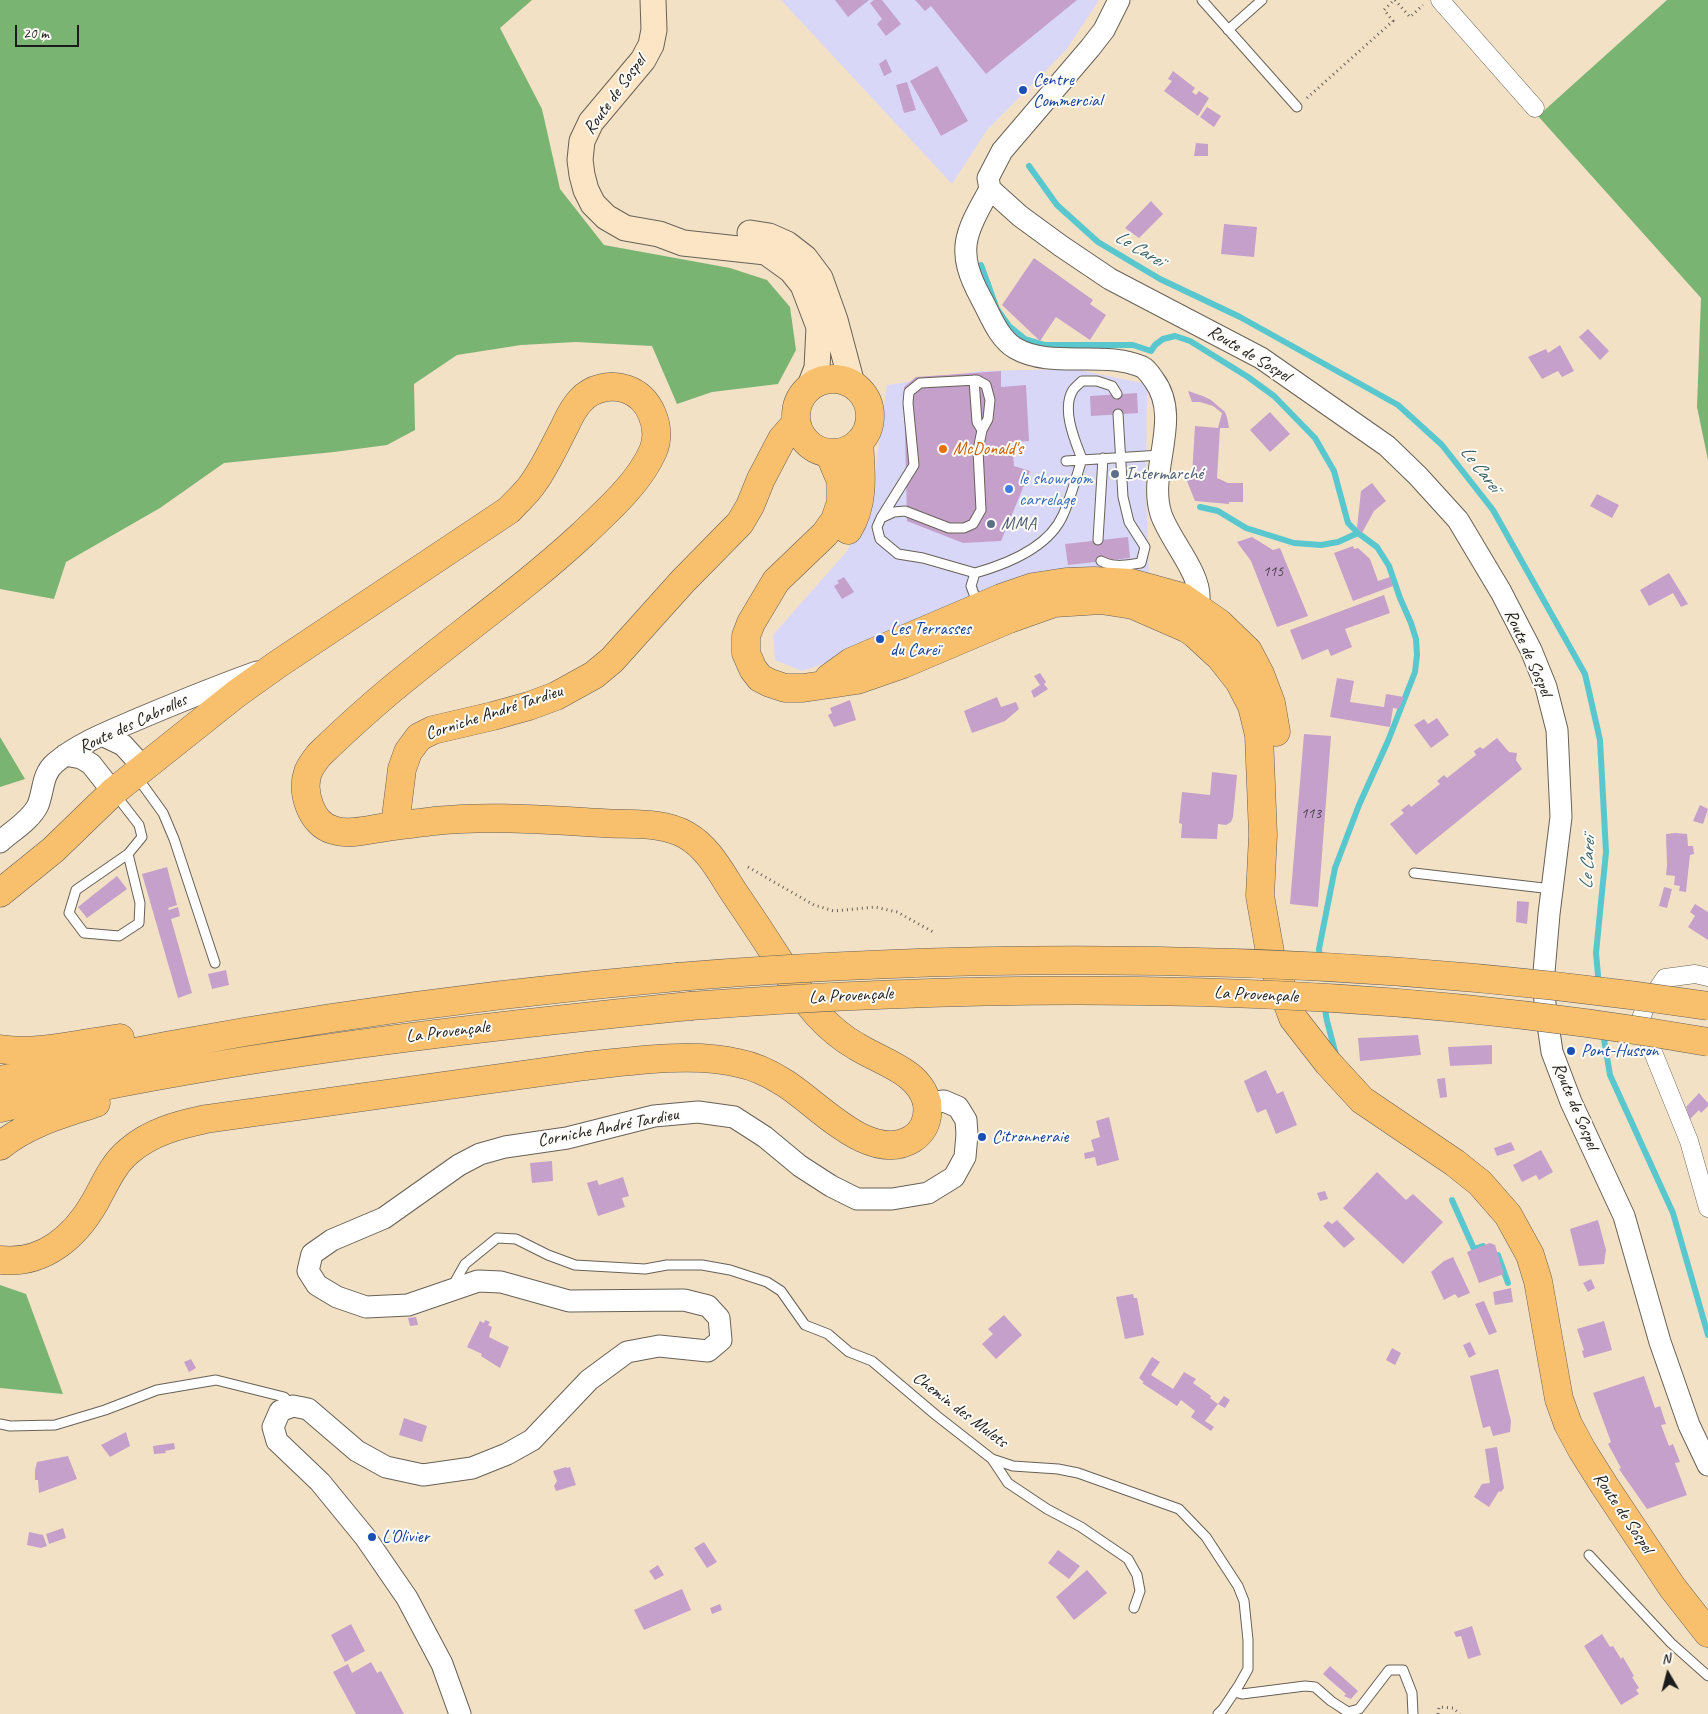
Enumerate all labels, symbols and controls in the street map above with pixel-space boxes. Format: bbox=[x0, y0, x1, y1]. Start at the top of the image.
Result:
scale bar bbox=[18, 15, 81, 47]
text: 20 m bbox=[23, 24, 49, 43]
street label: Route de Sospel bbox=[579, 51, 651, 139]
place label: Centre Commercial bbox=[1033, 69, 1102, 112]
marker: Centre Commercial bbox=[1017, 84, 1029, 96]
water label: Le Careï bbox=[1111, 226, 1167, 272]
street label: Route de Sospel bbox=[1204, 321, 1294, 387]
place label: McDonald's bbox=[953, 438, 1023, 460]
water label: Le Careï bbox=[1455, 441, 1505, 497]
marker: McDonald's bbox=[937, 443, 949, 455]
place label: Intermarché bbox=[1125, 463, 1203, 485]
place label: le showroom carrelage bbox=[1019, 468, 1092, 510]
marker: Intermarché bbox=[1109, 468, 1121, 480]
marker: le showroom carrelage bbox=[1003, 483, 1015, 495]
place label: MMA bbox=[1001, 513, 1036, 535]
marker: MMA bbox=[985, 518, 997, 530]
house number: 115 bbox=[1263, 563, 1283, 581]
street label: Route de Sospel bbox=[1499, 606, 1557, 700]
place label: Les Terrasses du Careï bbox=[890, 618, 971, 660]
marker: Les Terrasses du Careï bbox=[874, 633, 886, 645]
street label: Corniche André Tardieu bbox=[423, 681, 565, 745]
street label: Route des Cabrolles bbox=[75, 689, 191, 759]
house number: 113 bbox=[1301, 805, 1321, 823]
water label: Le Careï bbox=[1575, 836, 1601, 890]
street label: La Provençale bbox=[1213, 982, 1299, 1008]
street label: La Provençale bbox=[808, 983, 894, 1009]
street label: La Provençale bbox=[405, 1016, 491, 1048]
place label: Pont-Husson bbox=[1581, 1040, 1659, 1062]
marker: Pont-Husson bbox=[1565, 1045, 1577, 1057]
street label: Route de Sospel bbox=[1547, 1059, 1603, 1153]
street label: Corniche André Tardieu bbox=[536, 1104, 680, 1152]
place label: Citronneraie bbox=[992, 1126, 1068, 1148]
marker: Citronneraie bbox=[976, 1131, 988, 1143]
street label: Chemin des Mulets bbox=[908, 1367, 1012, 1453]
street label: Route de Sospel bbox=[1588, 1469, 1658, 1557]
place label: L'Olivier bbox=[382, 1526, 429, 1548]
marker: L'Olivier bbox=[366, 1531, 378, 1543]
north arrow bbox=[1643, 1649, 1693, 1699]
text: N bbox=[1660, 1650, 1671, 1668]

